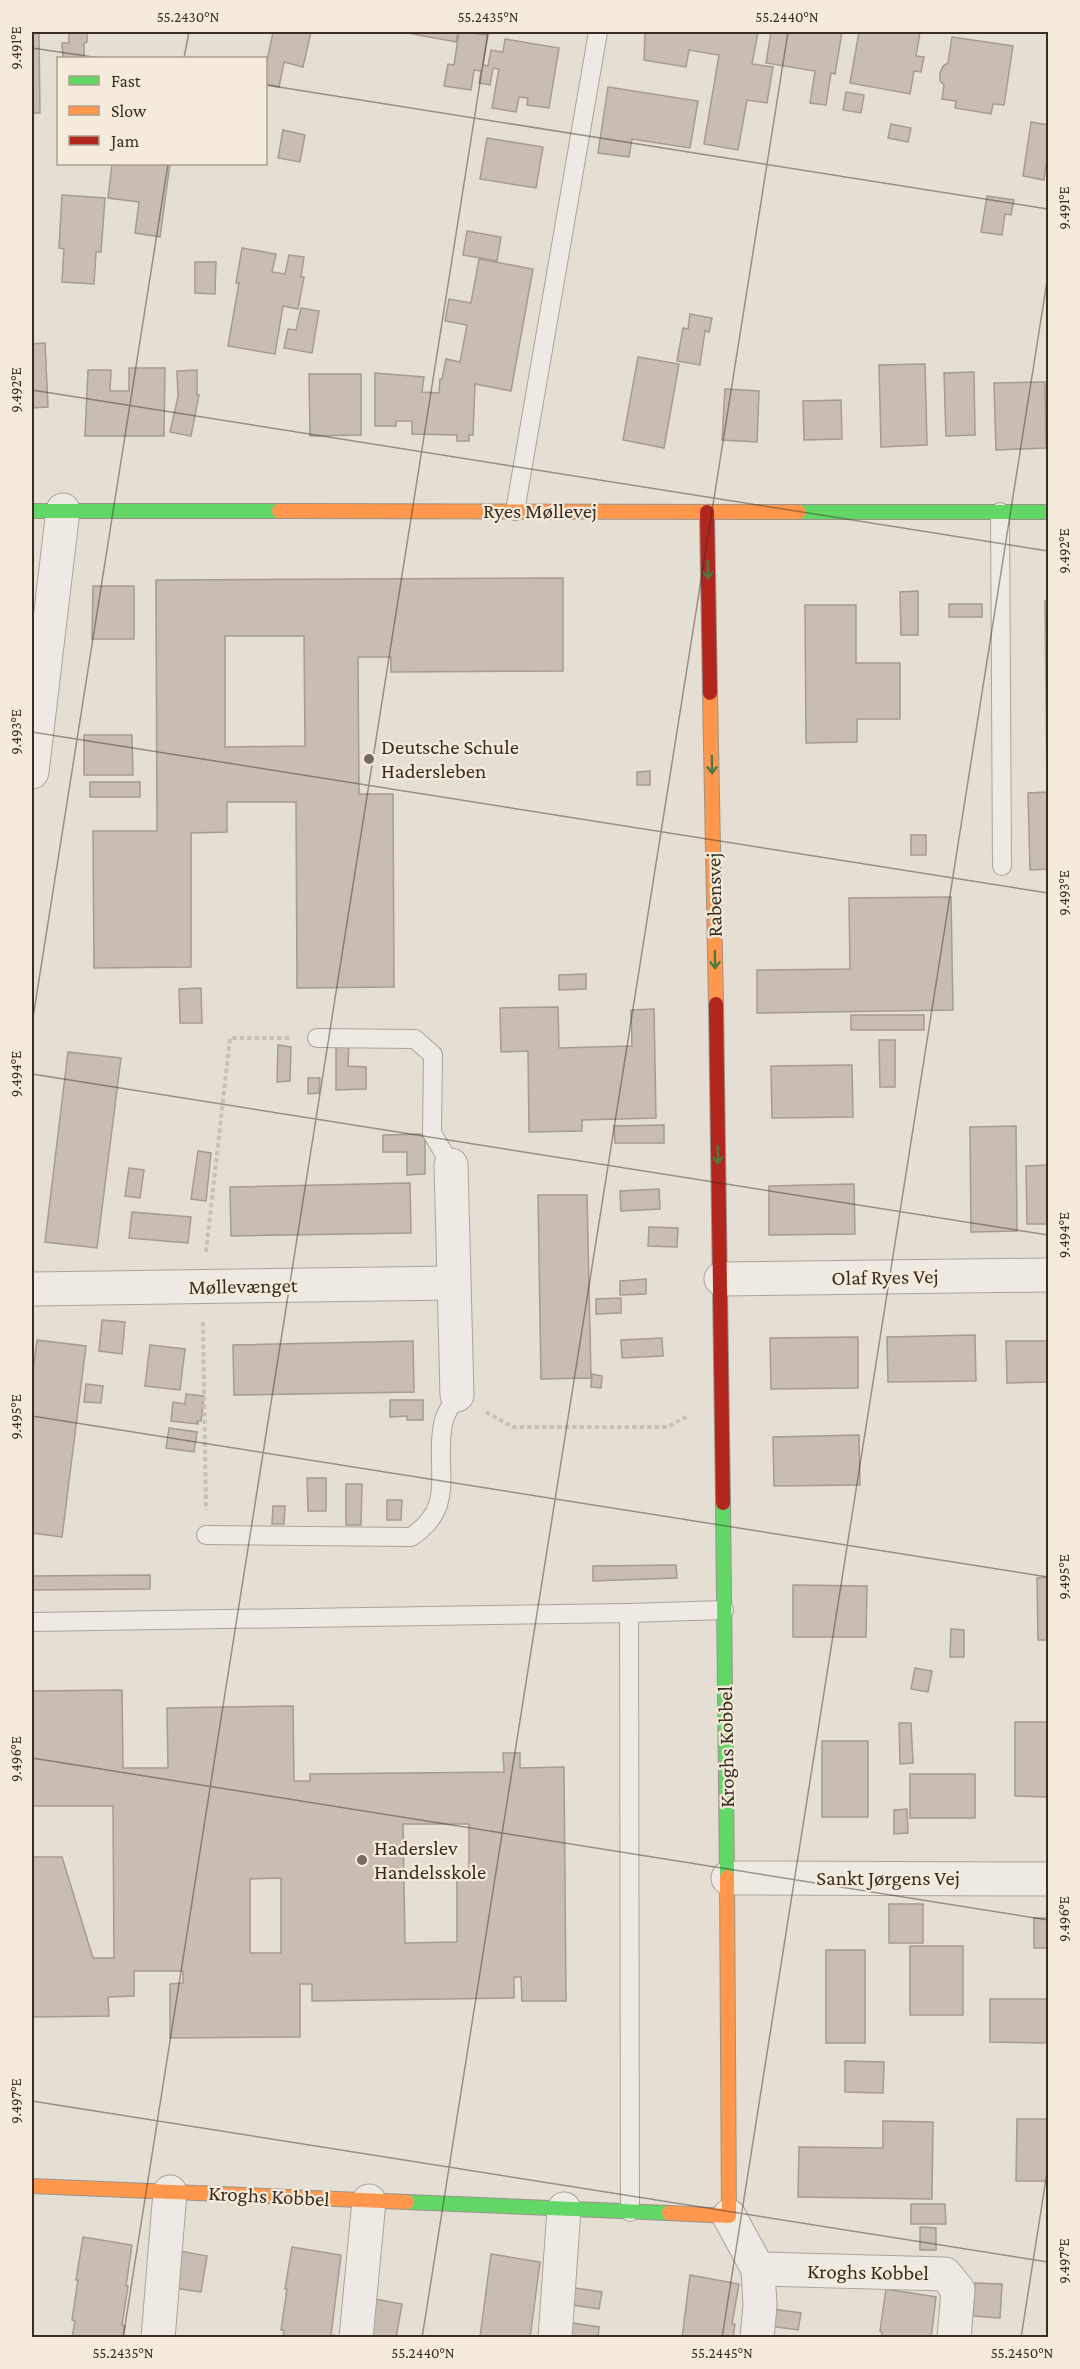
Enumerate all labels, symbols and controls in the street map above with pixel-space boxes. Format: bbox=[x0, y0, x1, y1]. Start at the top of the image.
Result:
text: 55.2430°N bbox=[157, 9, 219, 25]
text: 55.2435°N bbox=[457, 9, 519, 25]
text: 55.2440°N bbox=[755, 9, 819, 25]
text: 9.491°E bbox=[8, 26, 24, 70]
legend bbox=[57, 57, 267, 165]
text: Fast bbox=[111, 71, 142, 91]
text: Slow bbox=[111, 101, 147, 121]
text: Jam bbox=[109, 131, 140, 151]
text: 9.491°E bbox=[1056, 186, 1072, 230]
text: 9.492°E bbox=[8, 367, 24, 413]
street label: Ryes Møllevej bbox=[483, 499, 597, 523]
text: 9.492°E bbox=[1056, 528, 1072, 574]
one-way arrow bbox=[703, 560, 714, 580]
text: 9.493°E bbox=[8, 709, 24, 755]
place label: Deutsche Schule Hadersleben bbox=[381, 735, 519, 783]
marker: Deutsche Schule Hadersleben bbox=[362, 752, 376, 766]
one-way arrow bbox=[706, 755, 718, 775]
street label: Rabensvej bbox=[701, 853, 727, 937]
text: 9.493°E bbox=[1056, 870, 1072, 916]
one-way arrow bbox=[709, 950, 721, 970]
text: 9.494°E bbox=[8, 1051, 24, 1097]
one-way arrow bbox=[713, 1145, 724, 1165]
text: 9.494°E bbox=[1056, 1212, 1072, 1258]
street label: Olaf Ryes Vej bbox=[831, 1264, 939, 1290]
street label: Møllevænget bbox=[188, 1273, 299, 1299]
text: 9.495°E bbox=[8, 1394, 24, 1440]
text: 9.495°E bbox=[1056, 1554, 1072, 1600]
street label: Kroghs Kobbel bbox=[713, 1686, 739, 1808]
text: 9.496°E bbox=[8, 1736, 24, 1782]
place label: Haderslev Handelsskole bbox=[374, 1836, 486, 1884]
marker: Haderslev Handelsskole bbox=[355, 1853, 369, 1867]
street label: Sankt Jørgens Vej bbox=[816, 1866, 960, 1890]
text: 9.496°E bbox=[1056, 1896, 1072, 1942]
text: 9.497°E bbox=[8, 2078, 24, 2124]
street label: Kroghs Kobbel bbox=[208, 2181, 330, 2211]
text: 9.497°E bbox=[1056, 2238, 1072, 2284]
street label: Kroghs Kobbel bbox=[807, 2259, 929, 2285]
text: 55.2435°N bbox=[92, 2345, 154, 2361]
text: 55.2440°N bbox=[391, 2345, 455, 2361]
text: 55.2445°N bbox=[691, 2345, 753, 2361]
text: 55.2450°N bbox=[991, 2345, 1053, 2361]

